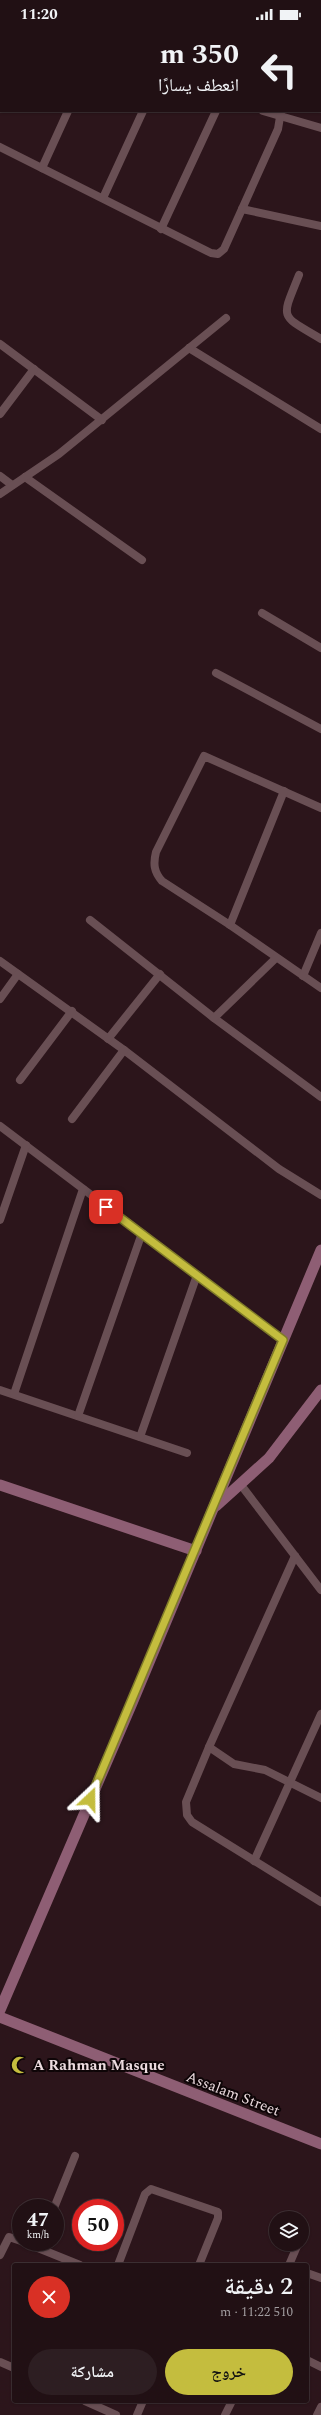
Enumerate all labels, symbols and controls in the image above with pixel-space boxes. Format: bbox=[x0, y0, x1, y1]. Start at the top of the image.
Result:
text: 11:20 bbox=[20, 3, 58, 26]
text: 350 m bbox=[160, 33, 239, 76]
icon: left bbox=[253, 44, 305, 96]
text: انعطف يسارًا bbox=[158, 72, 239, 99]
pin bbox=[89, 1190, 123, 1224]
icon: arrive bbox=[95, 1196, 117, 1218]
position arrow bbox=[69, 1778, 111, 1820]
place label: A Rahman Masque bbox=[33, 2054, 165, 2077]
mosque icon: A Rahman Masque bbox=[10, 2055, 30, 2075]
street label: Assalam Street bbox=[183, 2066, 283, 2122]
speed limit sign: 50 bbox=[72, 2199, 124, 2251]
text: 47 bbox=[27, 2205, 49, 2235]
map controls bbox=[269, 2211, 309, 2251]
button: layers bbox=[269, 2211, 309, 2251]
text: km/h bbox=[27, 2227, 49, 2243]
text: 2 دقيقة bbox=[224, 2269, 293, 2305]
button: close bbox=[28, 2276, 70, 2318]
text: 510 m · 11:22 bbox=[220, 2302, 293, 2322]
button: مشاركة bbox=[28, 2349, 157, 2395]
button: خروج bbox=[165, 2349, 293, 2395]

